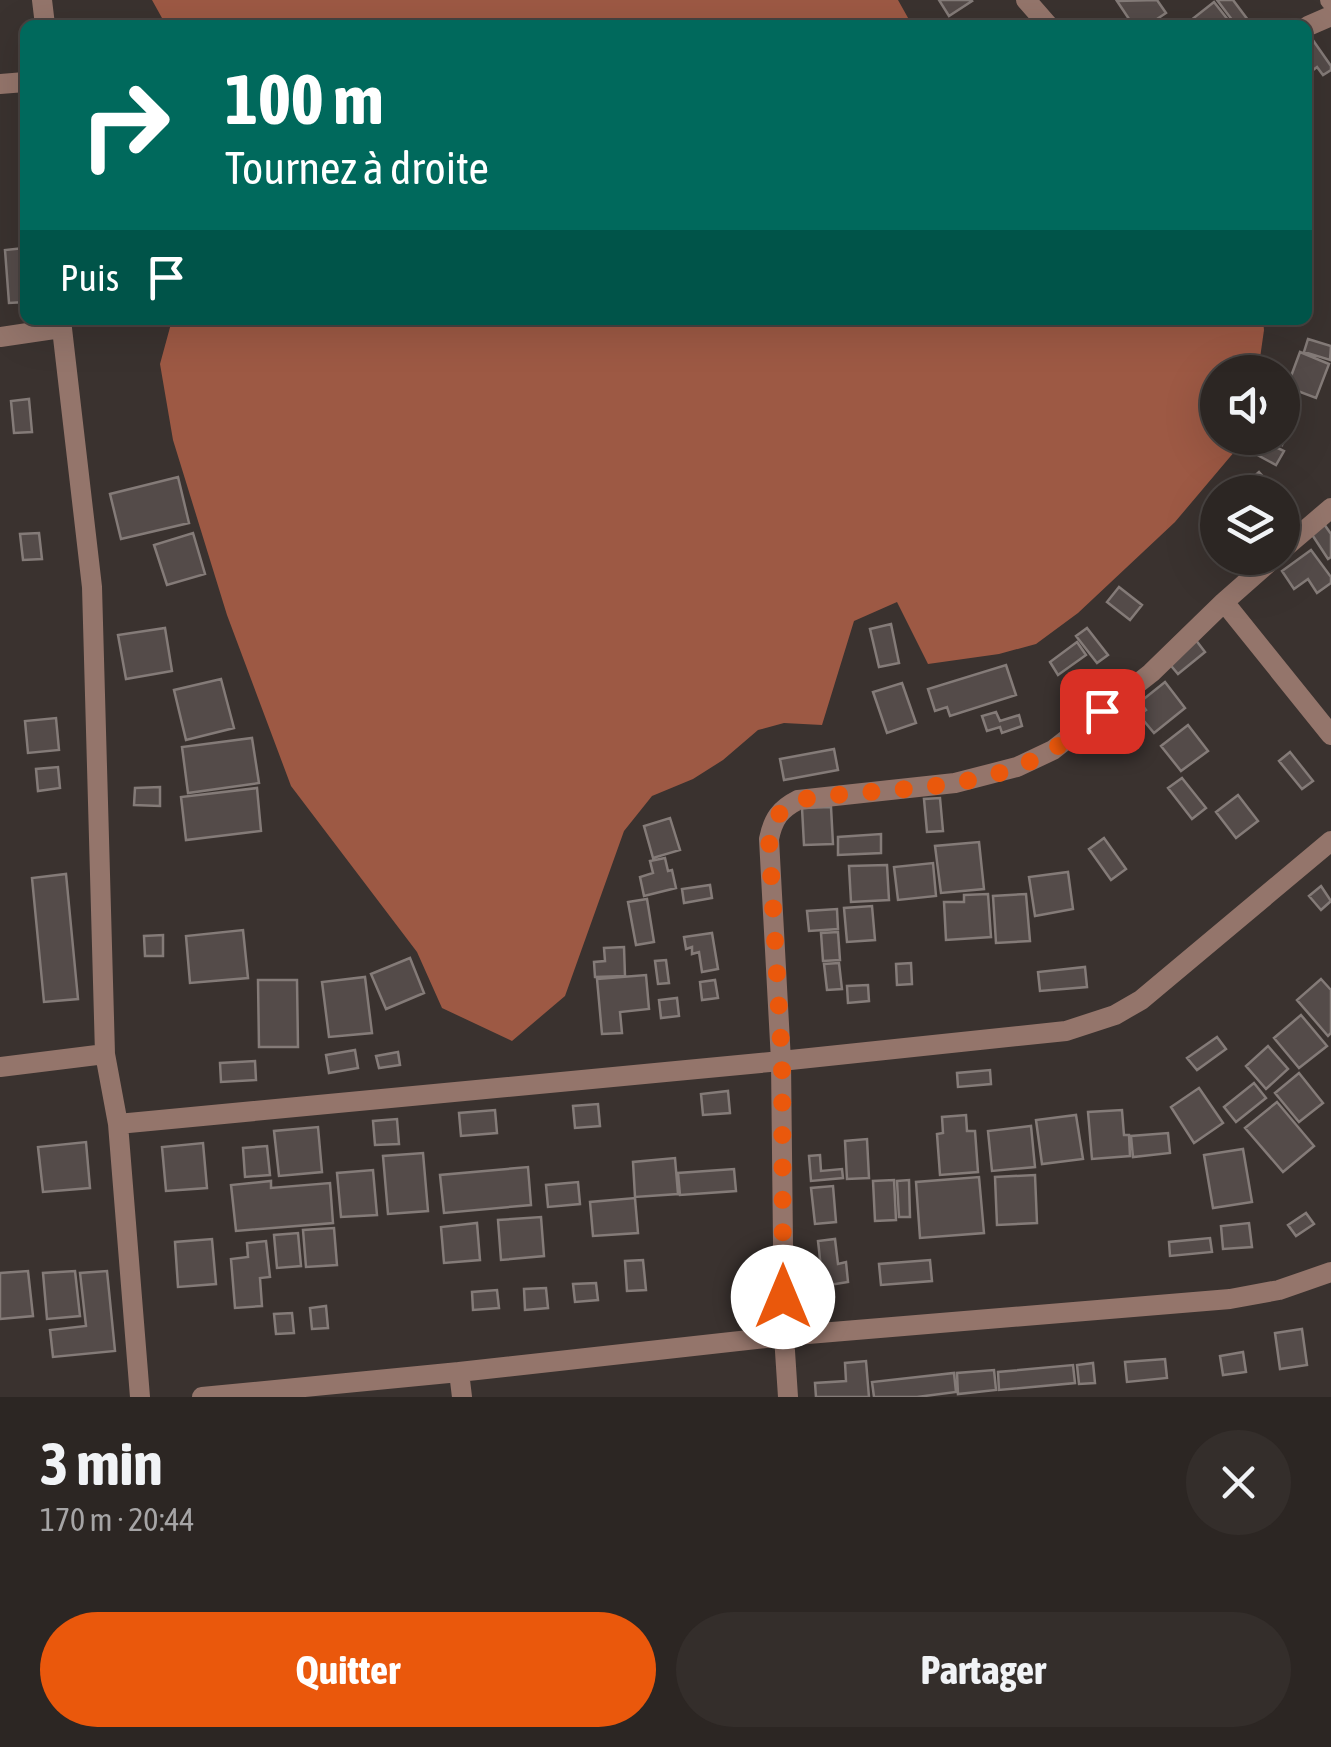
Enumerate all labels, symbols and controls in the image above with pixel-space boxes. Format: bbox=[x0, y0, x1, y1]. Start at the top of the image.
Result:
text: 100 m bbox=[225, 59, 384, 139]
icon: right bbox=[60, 60, 190, 190]
text: Tournez à droite bbox=[225, 142, 489, 194]
icon: arrive bbox=[139, 250, 194, 305]
text: Puis bbox=[60, 256, 119, 299]
map controls bbox=[1200, 355, 1300, 575]
button: sound bbox=[1200, 355, 1300, 455]
button: layers bbox=[1200, 475, 1300, 575]
pin bbox=[1060, 669, 1145, 754]
icon: arrive bbox=[1075, 684, 1130, 739]
position arrow bbox=[731, 1245, 835, 1349]
text: 3 min bbox=[40, 1429, 163, 1498]
button: close bbox=[1186, 1430, 1291, 1535]
text: 170 m · 20:44 bbox=[40, 1501, 195, 1538]
button: Quitter bbox=[40, 1612, 656, 1727]
button: Partager bbox=[676, 1612, 1291, 1727]

